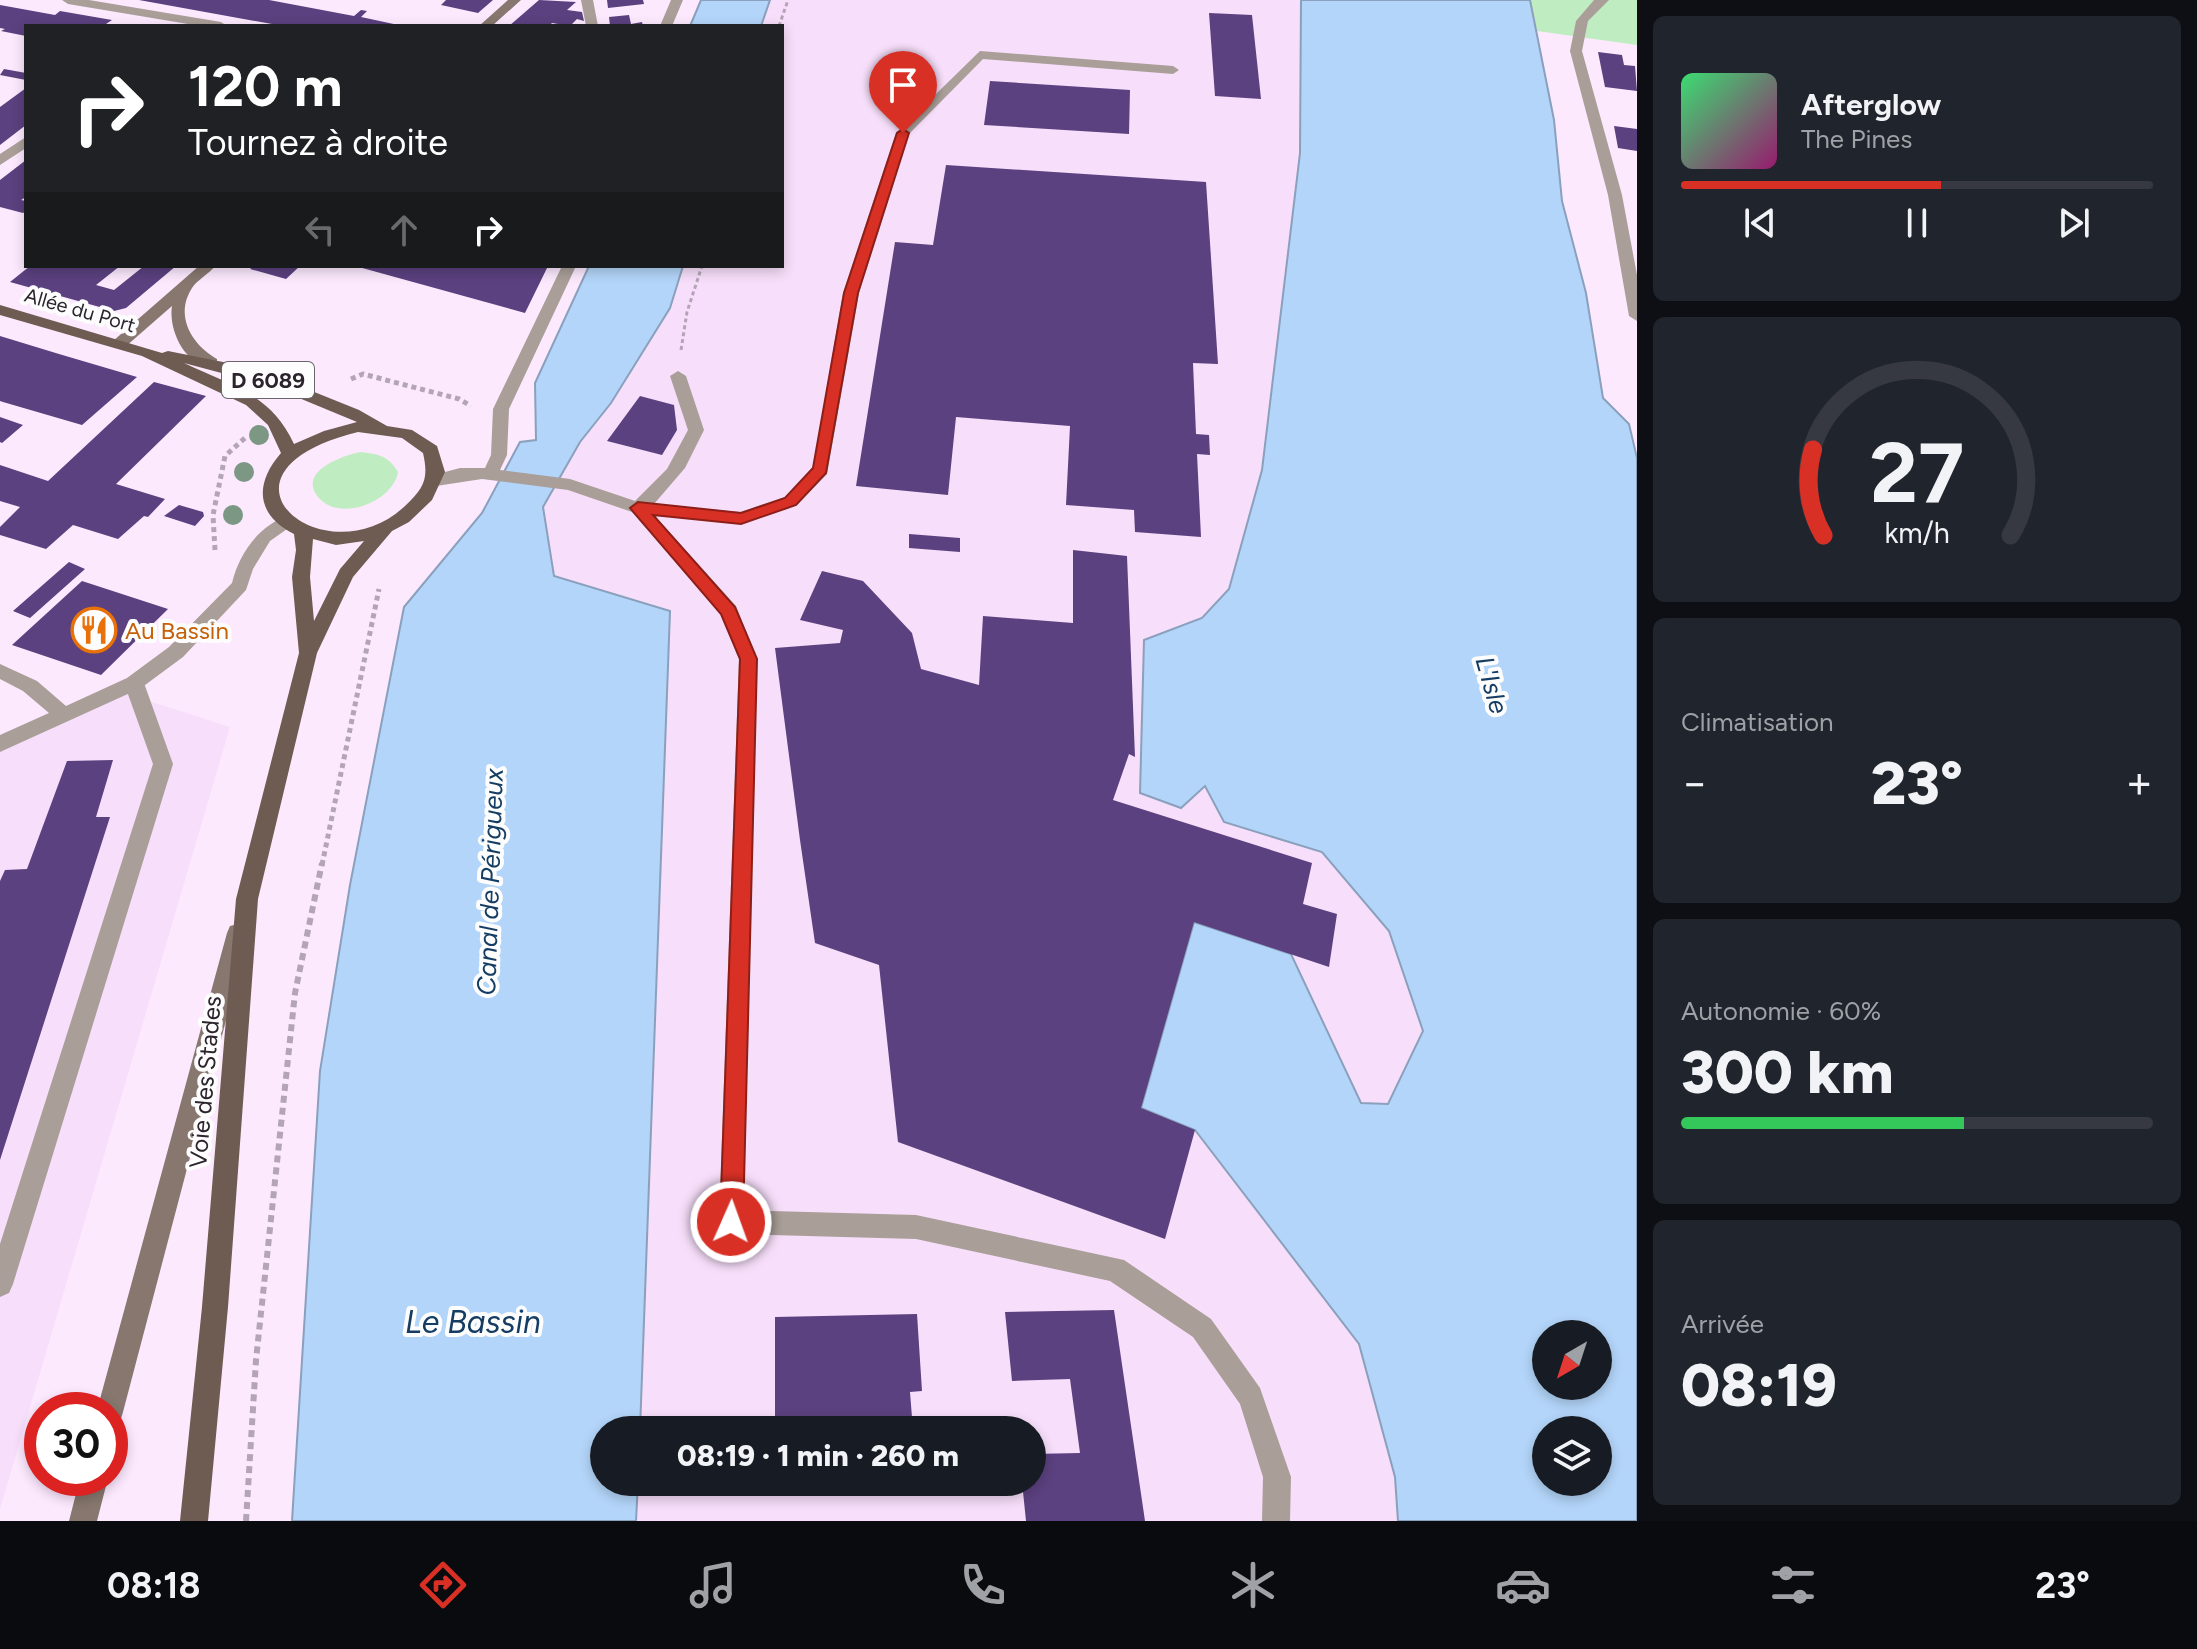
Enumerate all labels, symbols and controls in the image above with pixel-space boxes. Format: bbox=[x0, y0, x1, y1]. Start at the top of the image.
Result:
pin bbox=[869, 51, 937, 133]
text: 120 m bbox=[188, 53, 343, 120]
icon: right bbox=[56, 56, 160, 160]
icon: arrive bbox=[881, 63, 925, 107]
text: Afterglow bbox=[1801, 86, 1941, 123]
text: Tournez à droite bbox=[188, 121, 448, 164]
text: The Pines bbox=[1801, 123, 1912, 155]
icon: previous bbox=[1738, 201, 1782, 245]
icon: pause bbox=[1895, 201, 1939, 245]
icon: next bbox=[2052, 201, 2096, 245]
icon: left bbox=[298, 208, 342, 252]
icon: ahead bbox=[382, 208, 426, 252]
icon: right bbox=[466, 208, 510, 252]
street label: Allée du Port bbox=[22, 283, 138, 337]
road number: D 6089 bbox=[222, 362, 314, 398]
text: 27 bbox=[1870, 422, 1964, 522]
text: km/h bbox=[1884, 516, 1950, 550]
restaurant icon: Au Bassin bbox=[70, 606, 118, 654]
place label: Au Bassin bbox=[125, 616, 229, 645]
water label: L'Isle bbox=[1469, 653, 1515, 717]
text: Climatisation bbox=[1681, 706, 1834, 738]
text: 23° bbox=[1871, 747, 1963, 819]
text: − bbox=[1681, 756, 1708, 809]
text: + bbox=[2126, 756, 2153, 809]
water label: Canal de Périgueux bbox=[470, 767, 510, 996]
street label: Voie des Stades bbox=[183, 995, 227, 1169]
text: Autonomie · 60% bbox=[1681, 995, 1881, 1027]
text: 300 km bbox=[1681, 1036, 1894, 1108]
position arrow bbox=[689, 1180, 773, 1264]
water label: Le Bassin bbox=[405, 1303, 541, 1341]
text: Arrivée bbox=[1681, 1308, 1764, 1340]
north arrow bbox=[1532, 1320, 1612, 1400]
map controls bbox=[1532, 1320, 1612, 1496]
text: 08:19 bbox=[1681, 1349, 1837, 1421]
speed limit sign: 30 bbox=[24, 1392, 128, 1496]
button: layers bbox=[1532, 1416, 1612, 1496]
text: 08:19 · 1 min · 260 m bbox=[677, 1437, 959, 1474]
icon: directions bbox=[415, 1557, 471, 1613]
icon: music bbox=[685, 1557, 741, 1613]
icon: phone bbox=[955, 1557, 1011, 1613]
icon: climate bbox=[1225, 1557, 1281, 1613]
icon: car bbox=[1495, 1557, 1551, 1613]
icon: filters bbox=[1765, 1557, 1821, 1613]
text: 08:18 bbox=[107, 1564, 200, 1607]
text: 23° bbox=[2035, 1564, 2090, 1607]

